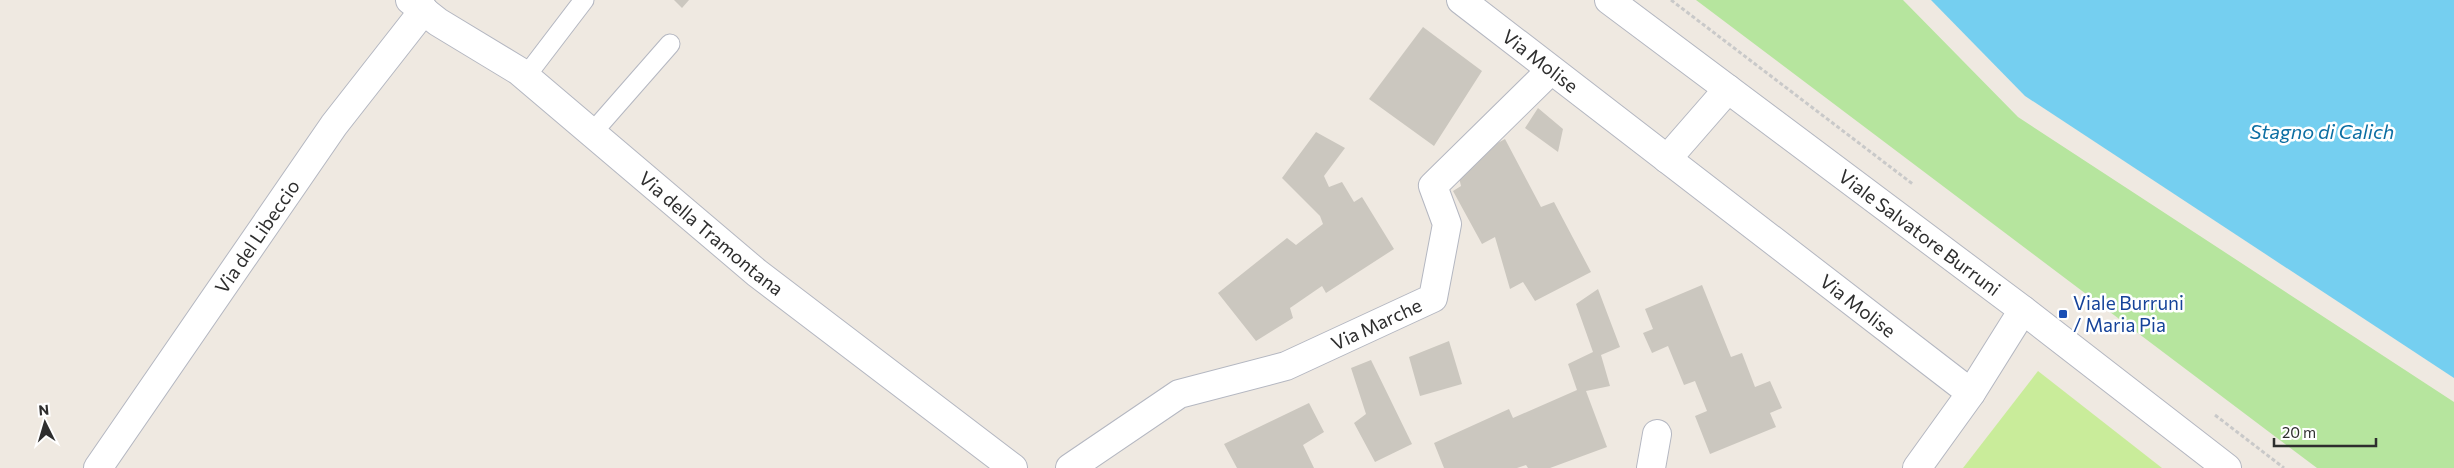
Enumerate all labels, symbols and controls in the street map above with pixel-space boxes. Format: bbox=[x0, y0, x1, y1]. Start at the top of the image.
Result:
street label: Via Molise bbox=[1498, 24, 1583, 97]
water label: Stagno di Calich bbox=[2250, 119, 2394, 143]
street label: Viale Salvatore Burruni bbox=[1834, 164, 2005, 300]
street label: Via della Tramontana bbox=[635, 166, 788, 300]
street label: Via del Libeccio bbox=[210, 175, 304, 298]
street label: Via Molise bbox=[1816, 269, 1901, 342]
place label: Viale Burruni / Maria Pia bbox=[2073, 291, 2184, 336]
street label: Via Marche bbox=[1327, 293, 1425, 355]
marker: Viale Burruni / Maria Pia bbox=[2057, 308, 2069, 320]
north arrow bbox=[20, 398, 70, 448]
text: N bbox=[38, 401, 50, 418]
scale bar bbox=[2274, 416, 2376, 448]
text: 20 m bbox=[2282, 423, 2316, 441]

